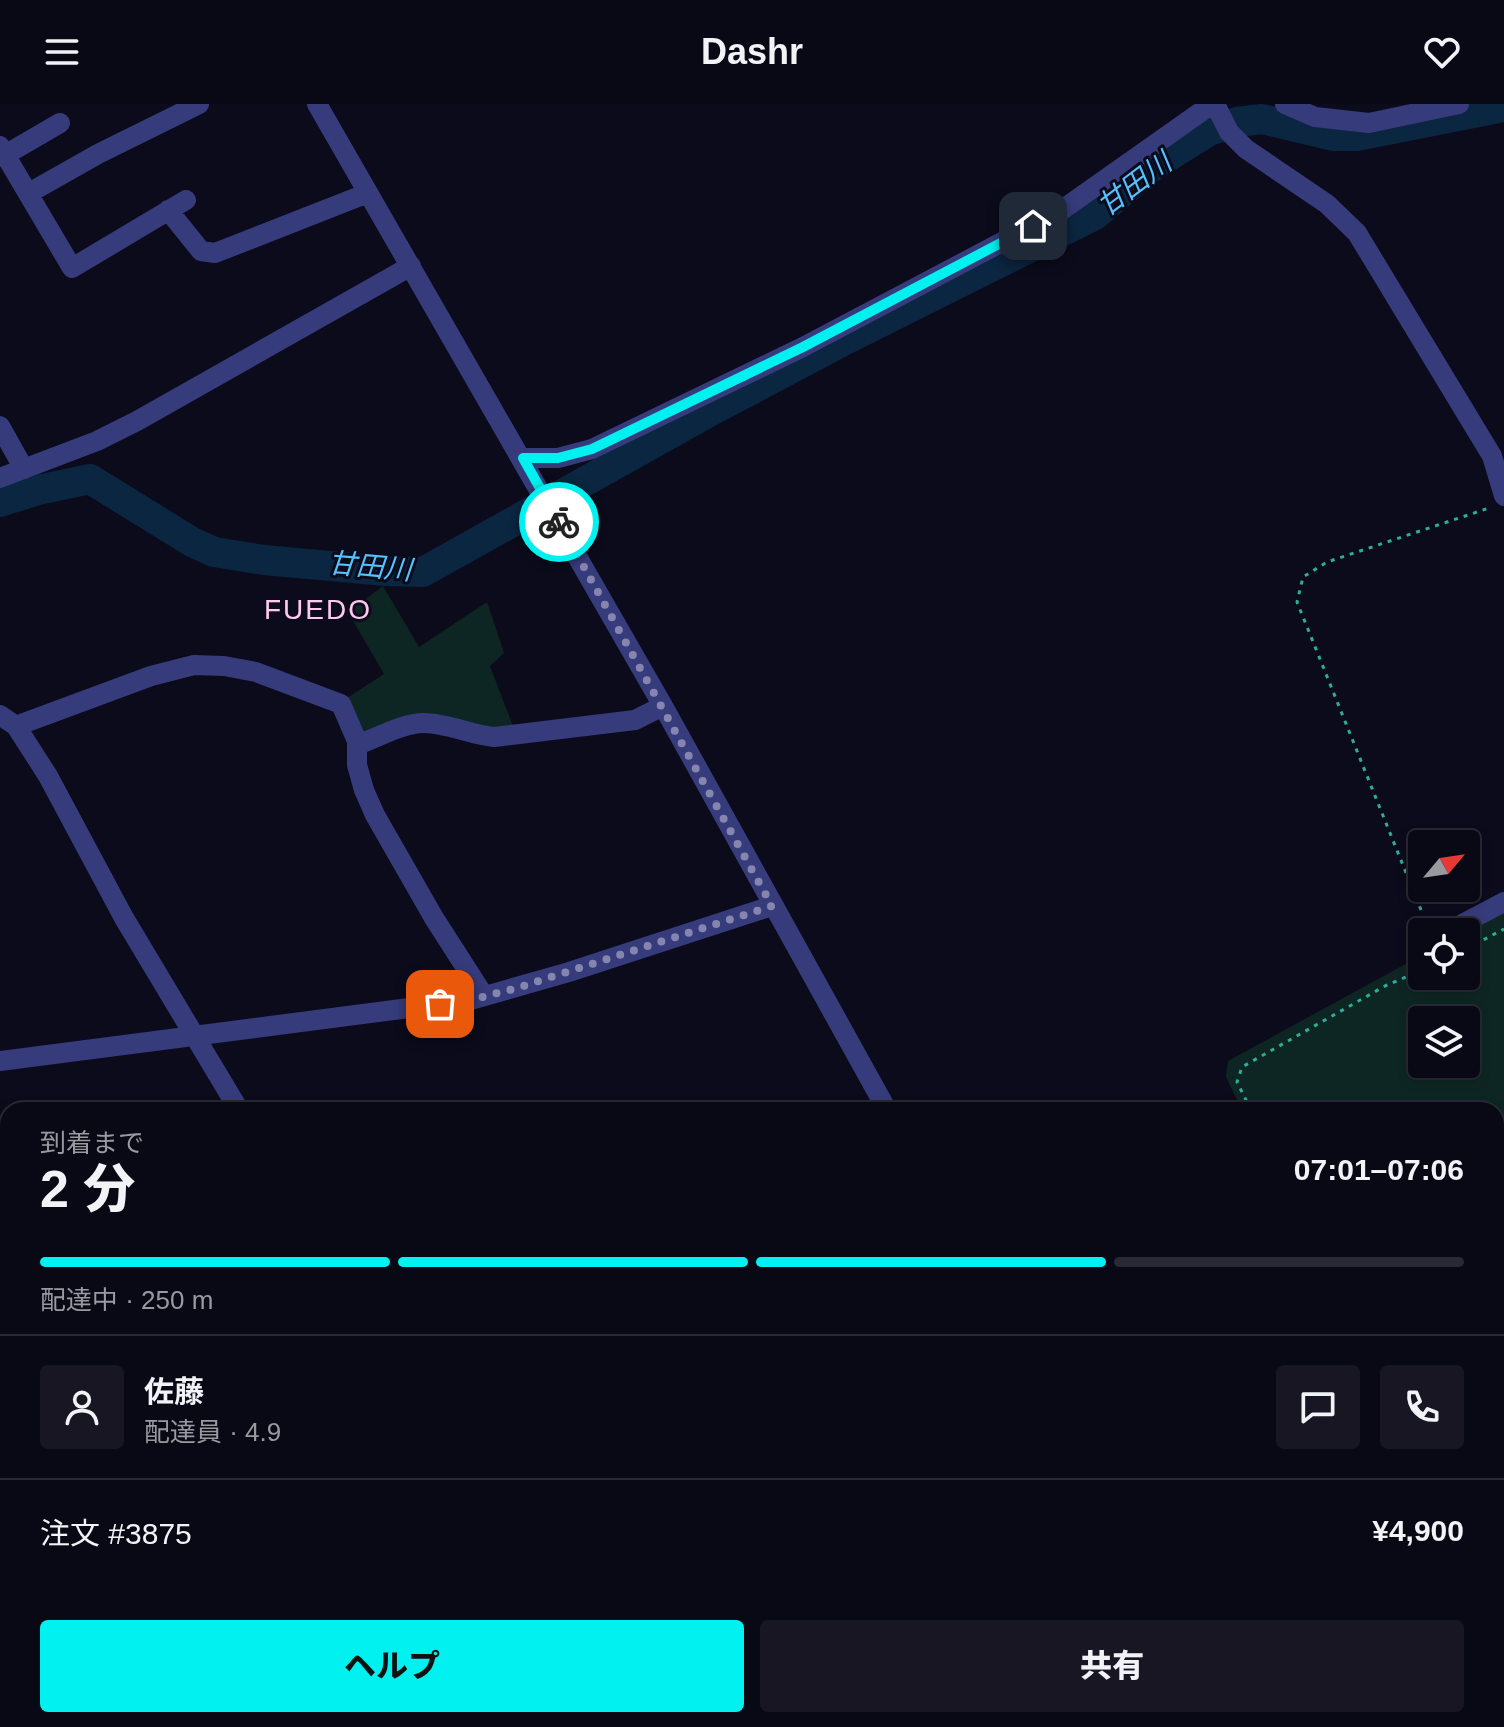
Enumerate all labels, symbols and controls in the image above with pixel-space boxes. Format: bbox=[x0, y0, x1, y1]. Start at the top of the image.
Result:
icon: menu bbox=[40, 30, 84, 74]
icon: heart bbox=[1420, 30, 1464, 74]
text: Dashr bbox=[701, 31, 803, 72]
water label: 甘田川 bbox=[1091, 145, 1180, 222]
pin bbox=[999, 192, 1067, 260]
icon: home bbox=[1011, 204, 1055, 248]
courier bbox=[519, 482, 599, 562]
icon: bike bbox=[537, 500, 581, 544]
water label: 甘田川 bbox=[327, 547, 416, 586]
district label: FUEDO bbox=[264, 594, 372, 625]
north arrow bbox=[1408, 830, 1480, 902]
map controls bbox=[1408, 830, 1480, 1078]
button: locate bbox=[1408, 918, 1480, 990]
pin bbox=[406, 970, 474, 1038]
icon: bag bbox=[418, 982, 462, 1026]
button: layers bbox=[1408, 1006, 1480, 1078]
text: 到着まで bbox=[40, 1128, 144, 1158]
text: 07:01–07:06 bbox=[1294, 1153, 1464, 1186]
text: 2 分 bbox=[40, 1160, 135, 1218]
text: 配達中 · 250 m bbox=[40, 1285, 213, 1315]
button: person bbox=[40, 1365, 124, 1449]
button: chat bbox=[1276, 1365, 1360, 1449]
button: phone bbox=[1380, 1365, 1464, 1449]
text: 佐藤 bbox=[144, 1375, 204, 1408]
text: 配達員 · 4.9 bbox=[144, 1417, 281, 1447]
text: ¥4,900 bbox=[1372, 1514, 1464, 1547]
text: 注文 #3875 bbox=[40, 1517, 192, 1550]
button: ヘルプ bbox=[40, 1620, 744, 1712]
button: 共有 bbox=[760, 1620, 1464, 1712]

